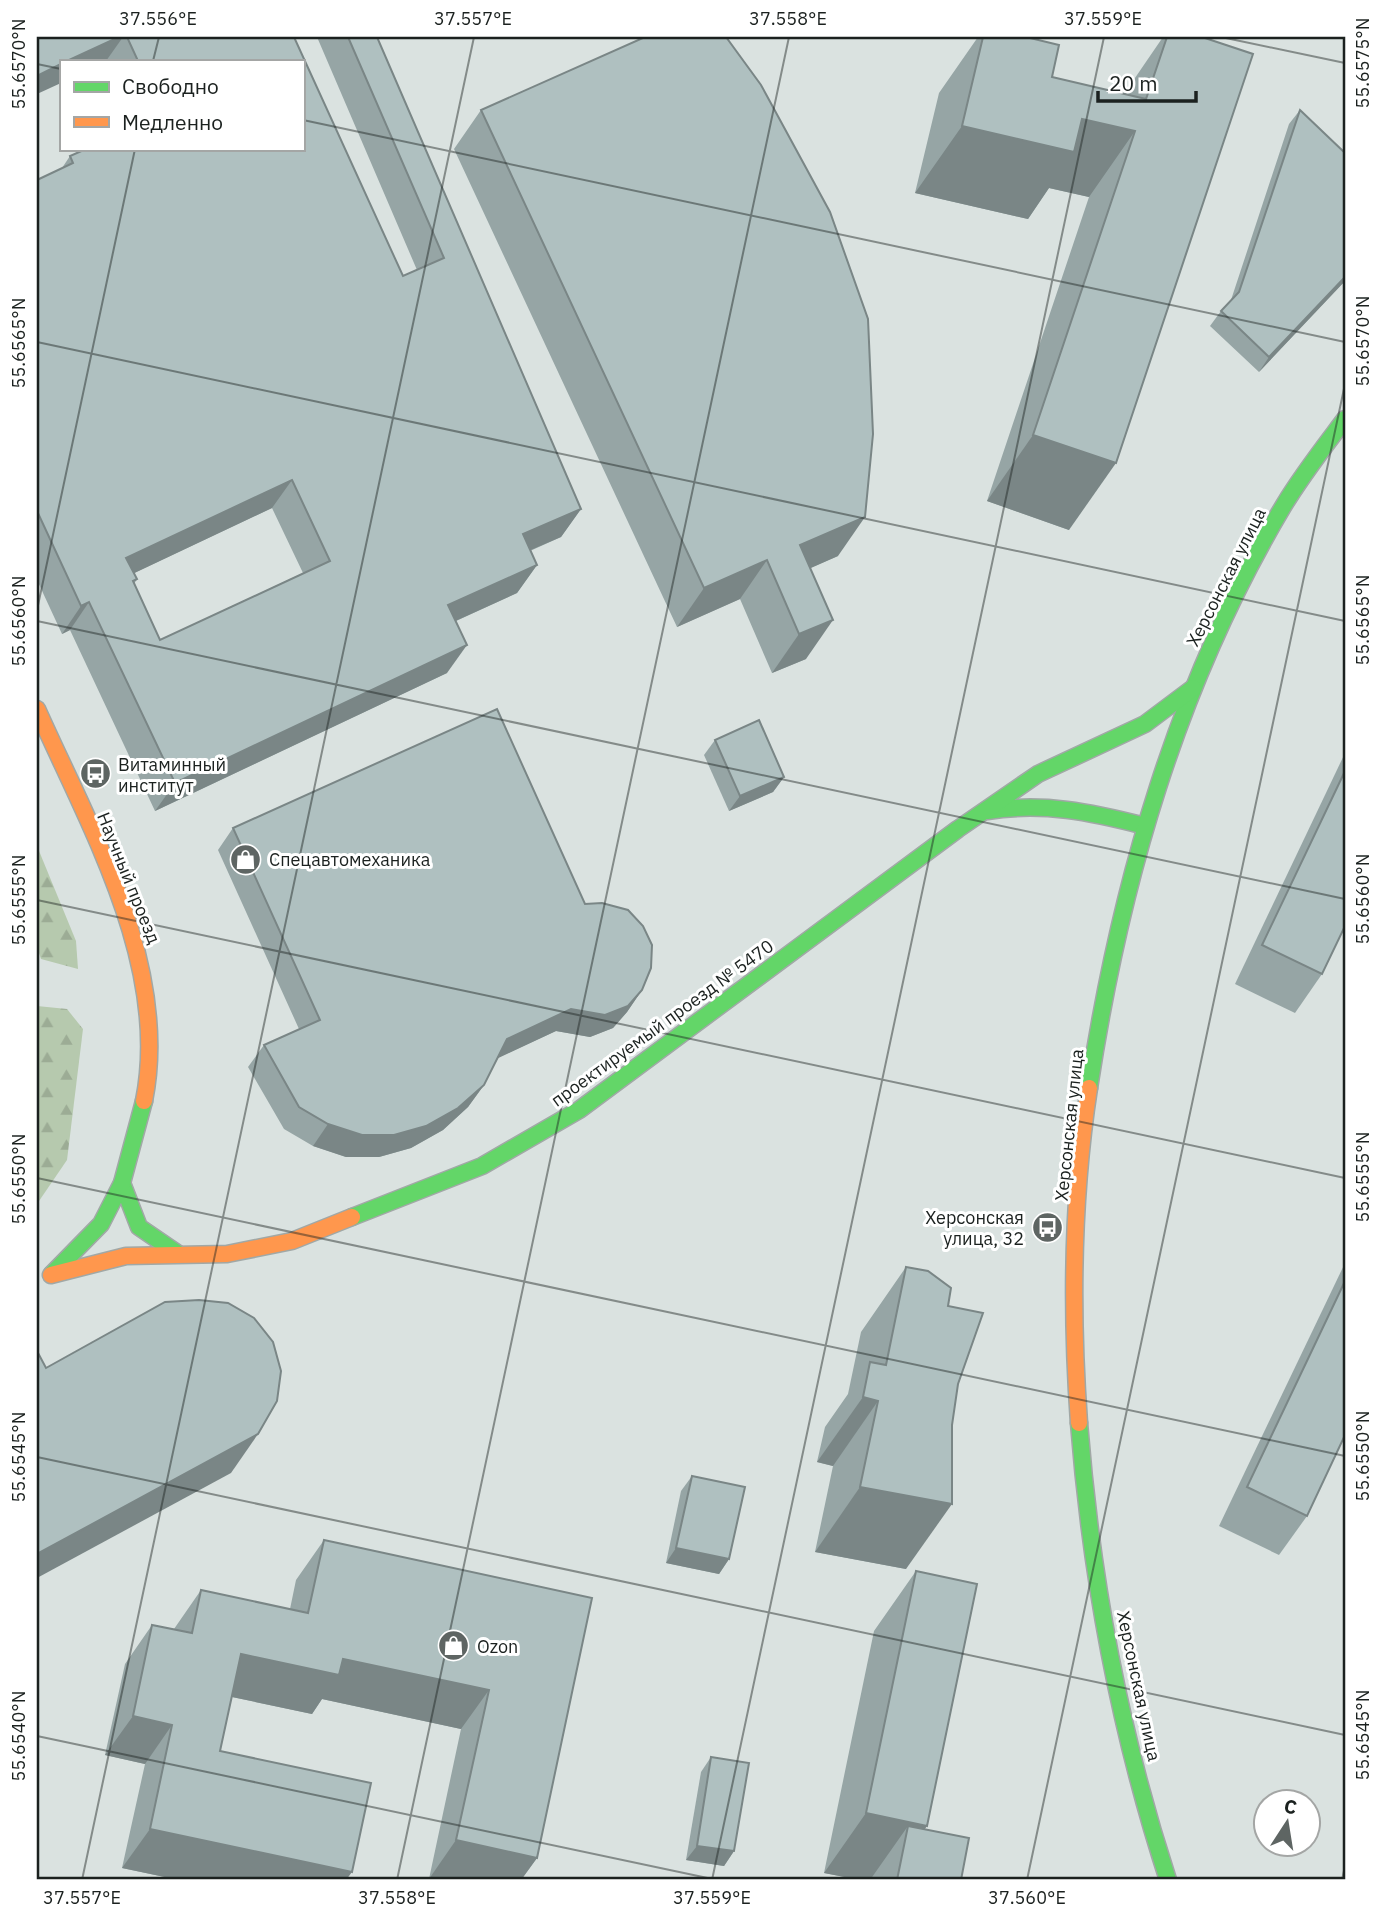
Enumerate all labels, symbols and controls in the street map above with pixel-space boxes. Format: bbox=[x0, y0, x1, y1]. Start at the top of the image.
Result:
text: 37.556°E bbox=[119, 7, 197, 30]
text: 37.557°E bbox=[434, 7, 512, 30]
text: 37.558°E bbox=[749, 7, 827, 30]
text: 37.559°E bbox=[1064, 7, 1142, 30]
text: 55.6575°N bbox=[1351, 18, 1374, 108]
text: 55.6570°N bbox=[7, 19, 30, 109]
legend bbox=[60, 60, 304, 150]
scale bar bbox=[1098, 60, 1196, 104]
text: 20 m bbox=[1109, 69, 1158, 97]
text: Свободно bbox=[122, 72, 219, 100]
text: Медленно bbox=[122, 108, 223, 136]
text: 55.6570°N bbox=[1351, 296, 1374, 386]
text: 55.6565°N bbox=[7, 298, 30, 388]
street label: Херсонская улица bbox=[1181, 503, 1271, 650]
text: 55.6565°N bbox=[1351, 575, 1374, 665]
text: 55.6560°N bbox=[7, 576, 30, 666]
place label: Витаминный институт bbox=[118, 753, 226, 797]
bus stop icon: Витаминный институт bbox=[78, 757, 112, 791]
street label: Научный проезд bbox=[92, 809, 166, 947]
shop icon: Спецавтомеханика bbox=[229, 842, 263, 876]
place label: Спецавтомеханика bbox=[269, 848, 431, 871]
text: 55.6560°N bbox=[1351, 854, 1374, 944]
text: 55.6555°N bbox=[7, 855, 30, 945]
street label: проектируемый проезд № 5470 bbox=[546, 934, 778, 1112]
street label: Херсонская улица bbox=[1050, 1047, 1088, 1202]
text: 55.6555°N bbox=[1351, 1132, 1374, 1222]
text: 55.6550°N bbox=[7, 1134, 30, 1224]
place label: Херсонская улица, 32 bbox=[925, 1206, 1024, 1250]
bus stop icon: Херсонская улица, 32 bbox=[1030, 1210, 1064, 1244]
text: 55.6550°N bbox=[1351, 1411, 1374, 1501]
text: 55.6545°N bbox=[7, 1412, 30, 1502]
street label: Херсонская улица bbox=[1112, 1609, 1166, 1764]
shop icon: Ozon bbox=[437, 1629, 471, 1663]
place label: Ozon bbox=[477, 1635, 518, 1658]
text: 55.6545°N bbox=[1351, 1690, 1374, 1780]
text: 55.6540°N bbox=[7, 1691, 30, 1781]
north arrow bbox=[1252, 1787, 1322, 1857]
text: С bbox=[1282, 1793, 1299, 1819]
text: 37.557°E bbox=[43, 1886, 121, 1909]
text: 37.558°E bbox=[358, 1886, 436, 1909]
text: 37.559°E bbox=[673, 1886, 751, 1909]
text: 37.560°E bbox=[988, 1886, 1066, 1909]

